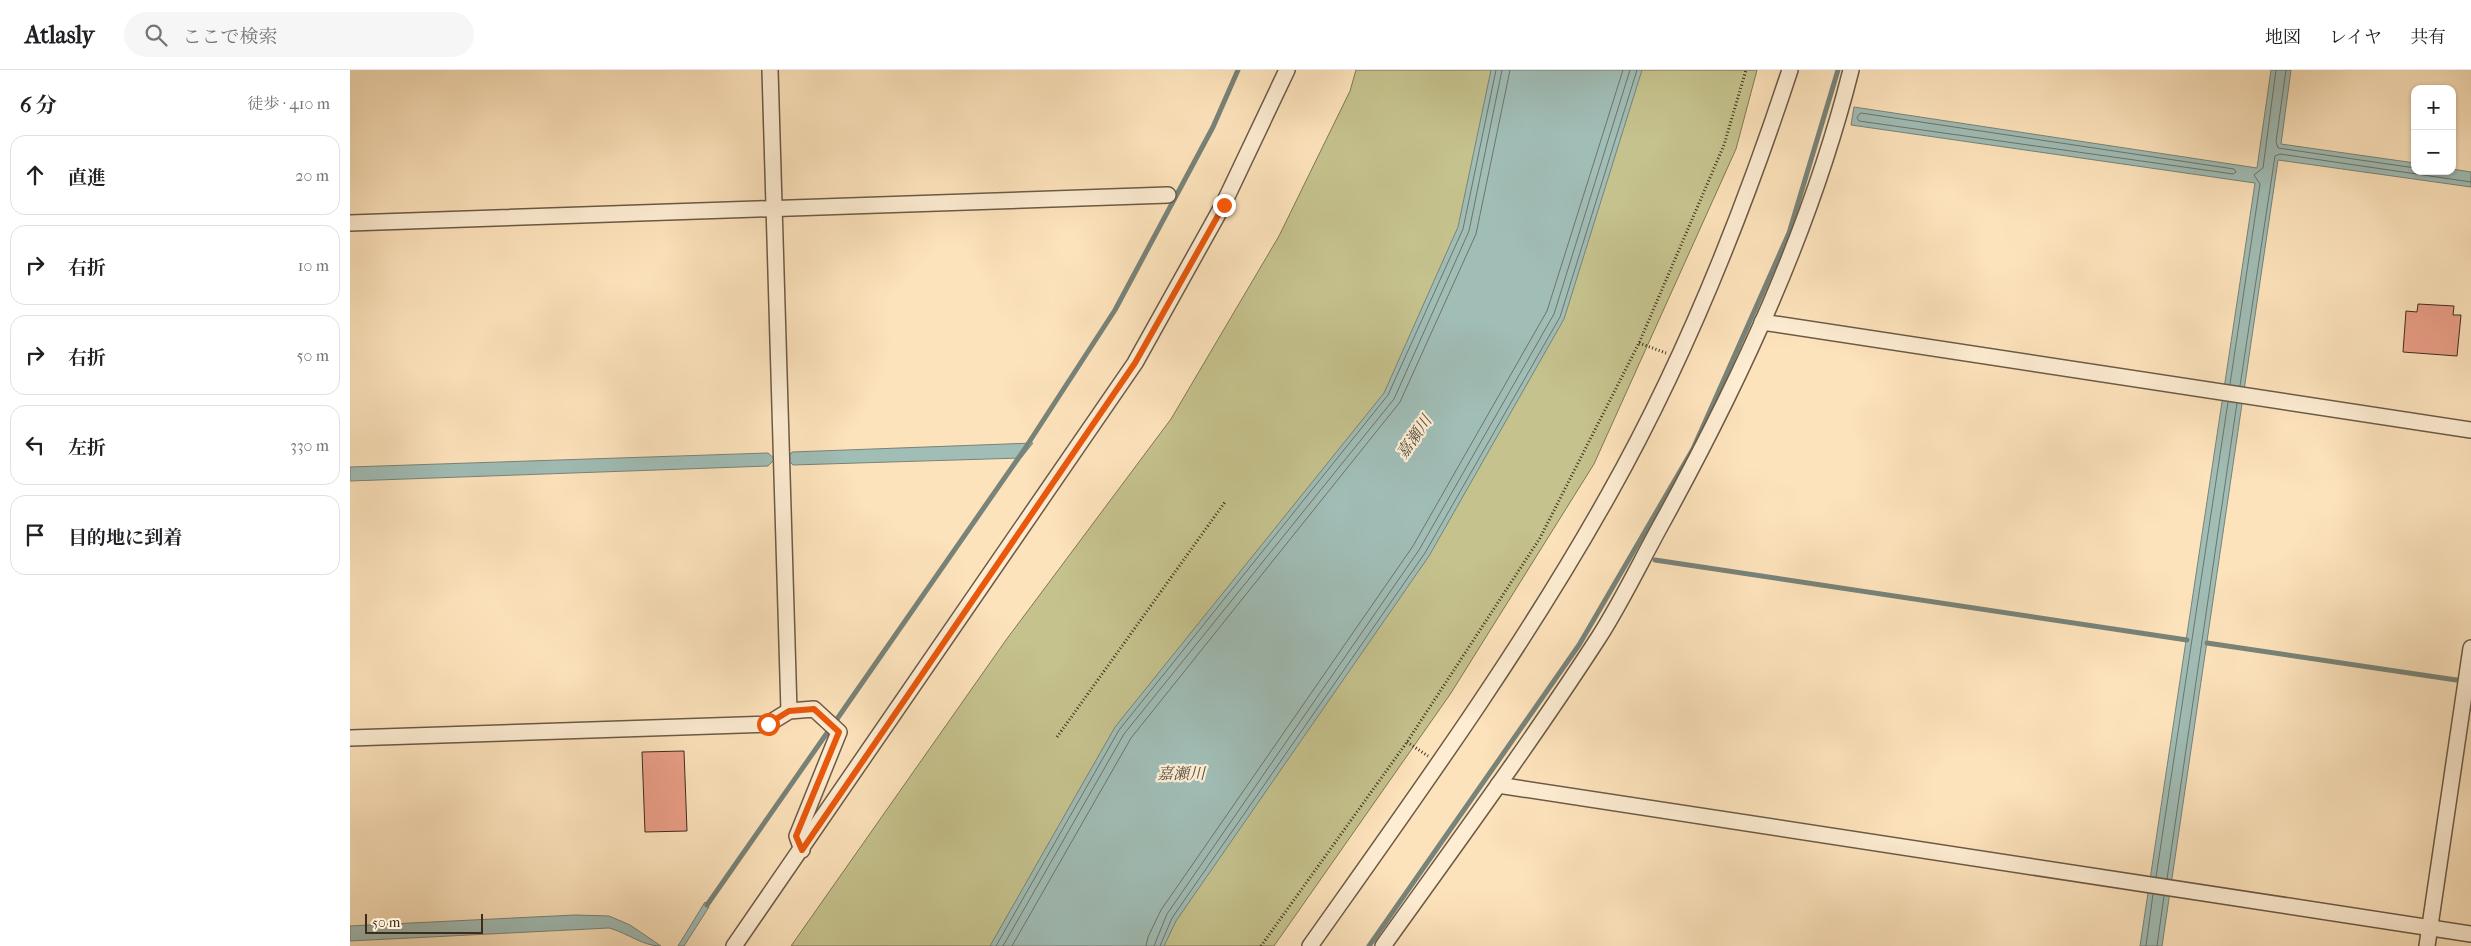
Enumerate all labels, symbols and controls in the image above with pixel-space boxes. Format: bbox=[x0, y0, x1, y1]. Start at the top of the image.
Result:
search box bbox=[124, 12, 474, 57]
text: Atlasly bbox=[25, 21, 94, 49]
icon: search bbox=[142, 21, 170, 49]
text: ここで検索 bbox=[182, 26, 277, 48]
text: 地図 bbox=[2265, 27, 2301, 48]
text: レイヤ bbox=[2329, 27, 2382, 48]
text: 共有 bbox=[2410, 27, 2446, 48]
map controls bbox=[2411, 85, 2456, 175]
button: + bbox=[2411, 85, 2456, 130]
text: 6 分 bbox=[20, 93, 57, 117]
text: 徒歩 · 410 m bbox=[247, 94, 330, 113]
button: − bbox=[2411, 130, 2456, 175]
icon: ahead bbox=[21, 161, 49, 189]
text: 20 m bbox=[295, 166, 329, 185]
text: 直進 bbox=[68, 167, 106, 189]
route end bbox=[1213, 194, 1236, 217]
icon: right bbox=[21, 251, 49, 279]
text: 10 m bbox=[298, 256, 329, 275]
text: 右折 bbox=[68, 257, 106, 279]
icon: right bbox=[21, 341, 49, 369]
text: 50 m bbox=[297, 346, 329, 365]
text: 右折 bbox=[68, 347, 106, 369]
water label: 嘉瀬川 bbox=[1392, 410, 1437, 462]
icon: left bbox=[21, 431, 49, 459]
text: 330 m bbox=[290, 436, 329, 455]
text: 左折 bbox=[68, 437, 106, 459]
icon: arrive bbox=[21, 521, 49, 549]
text: 目的地に到着 bbox=[68, 527, 182, 549]
route start bbox=[757, 713, 780, 736]
water label: 嘉瀬川 bbox=[1157, 764, 1207, 783]
scale bar bbox=[365, 911, 482, 934]
text: 50 m bbox=[372, 914, 400, 931]

